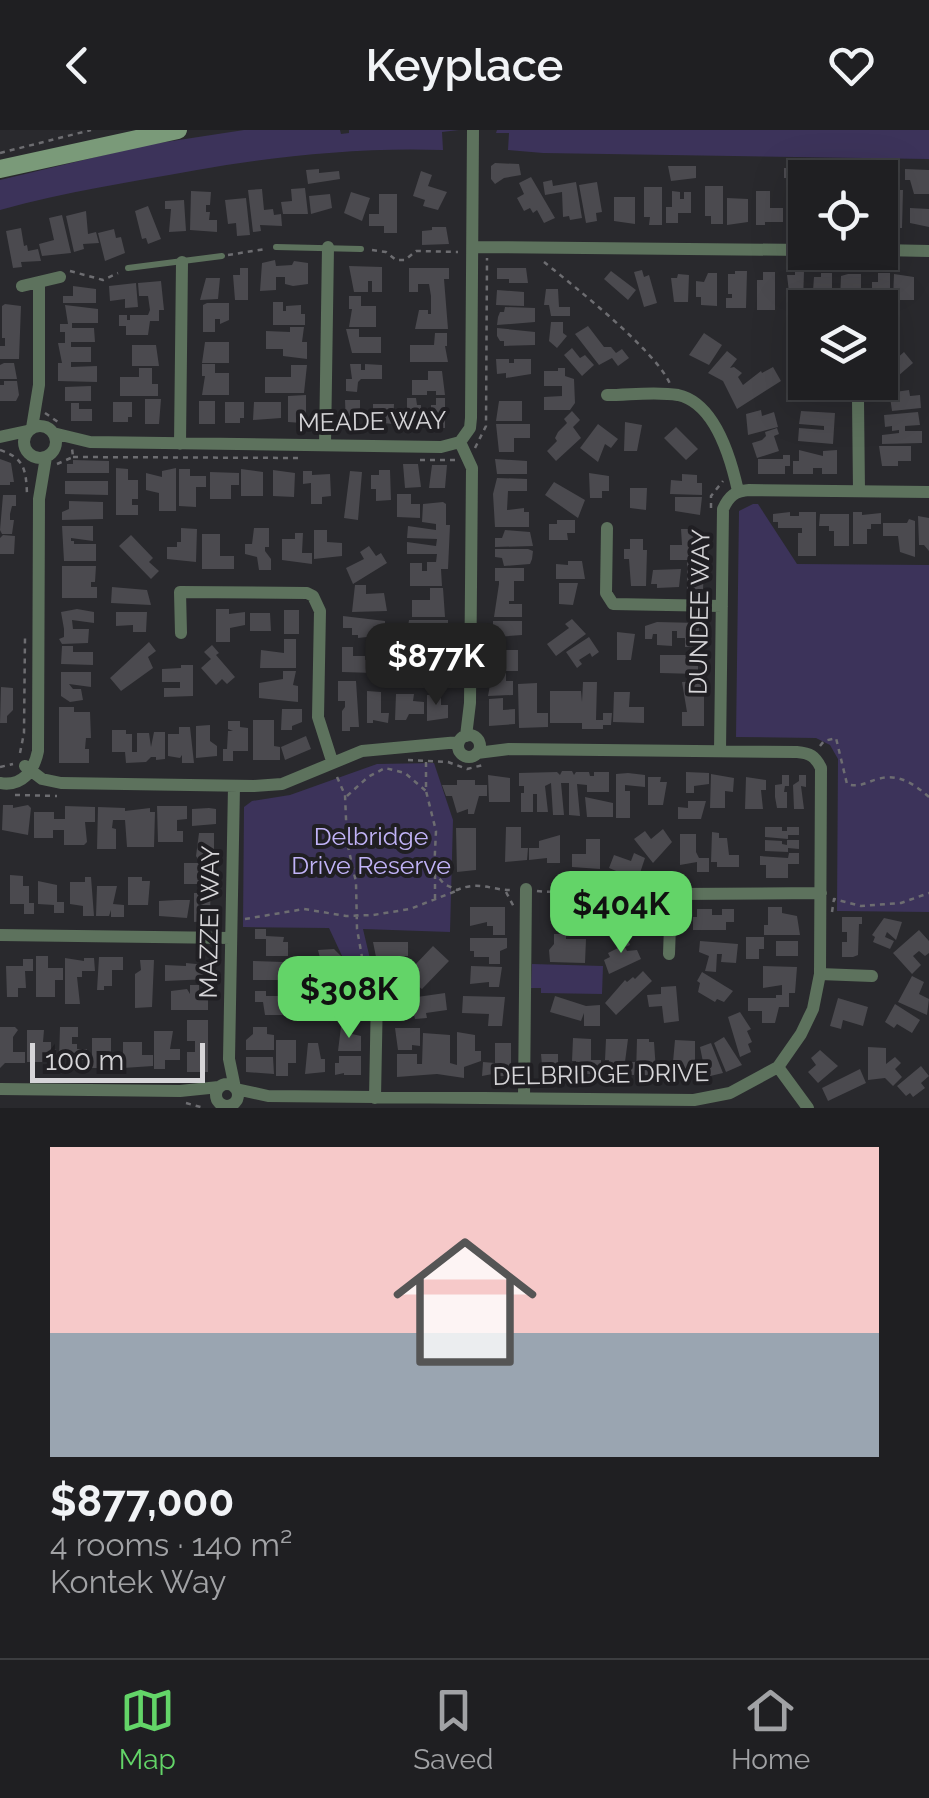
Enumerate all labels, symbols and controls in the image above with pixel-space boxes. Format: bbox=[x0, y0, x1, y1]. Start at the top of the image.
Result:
icon: back bbox=[50, 38, 105, 93]
icon: heart bbox=[824, 38, 879, 93]
text: Keyplace bbox=[366, 39, 563, 92]
map controls bbox=[788, 160, 898, 400]
button: locate bbox=[788, 160, 898, 270]
button: layers bbox=[788, 290, 898, 400]
street label: MEADE WAY bbox=[297, 405, 447, 437]
street label: DUNDEE WAY bbox=[683, 529, 715, 695]
pin: $877K bbox=[366, 623, 506, 708]
text: $877K bbox=[387, 637, 485, 674]
park label: Delbridge Drive Reserve bbox=[291, 821, 451, 880]
street label: MAZZEI WAY bbox=[193, 845, 225, 999]
pin: $404K bbox=[551, 871, 691, 956]
text: $404K bbox=[572, 885, 670, 922]
pin: $308K bbox=[279, 956, 419, 1041]
text: $308K bbox=[300, 970, 398, 1007]
scale bar bbox=[30, 1038, 205, 1083]
text: 100 m bbox=[45, 1044, 124, 1077]
street label: DELBRIDGE DRIVE bbox=[492, 1057, 710, 1091]
icon: home bbox=[375, 1212, 555, 1392]
text: $877,000 bbox=[50, 1477, 234, 1526]
text: 4 rooms · 140 m² bbox=[50, 1526, 292, 1563]
text: Kontek Way bbox=[50, 1563, 226, 1600]
tab: Map bbox=[119, 1683, 176, 1776]
tab: Saved bbox=[413, 1683, 493, 1776]
tab: Home bbox=[731, 1683, 810, 1776]

